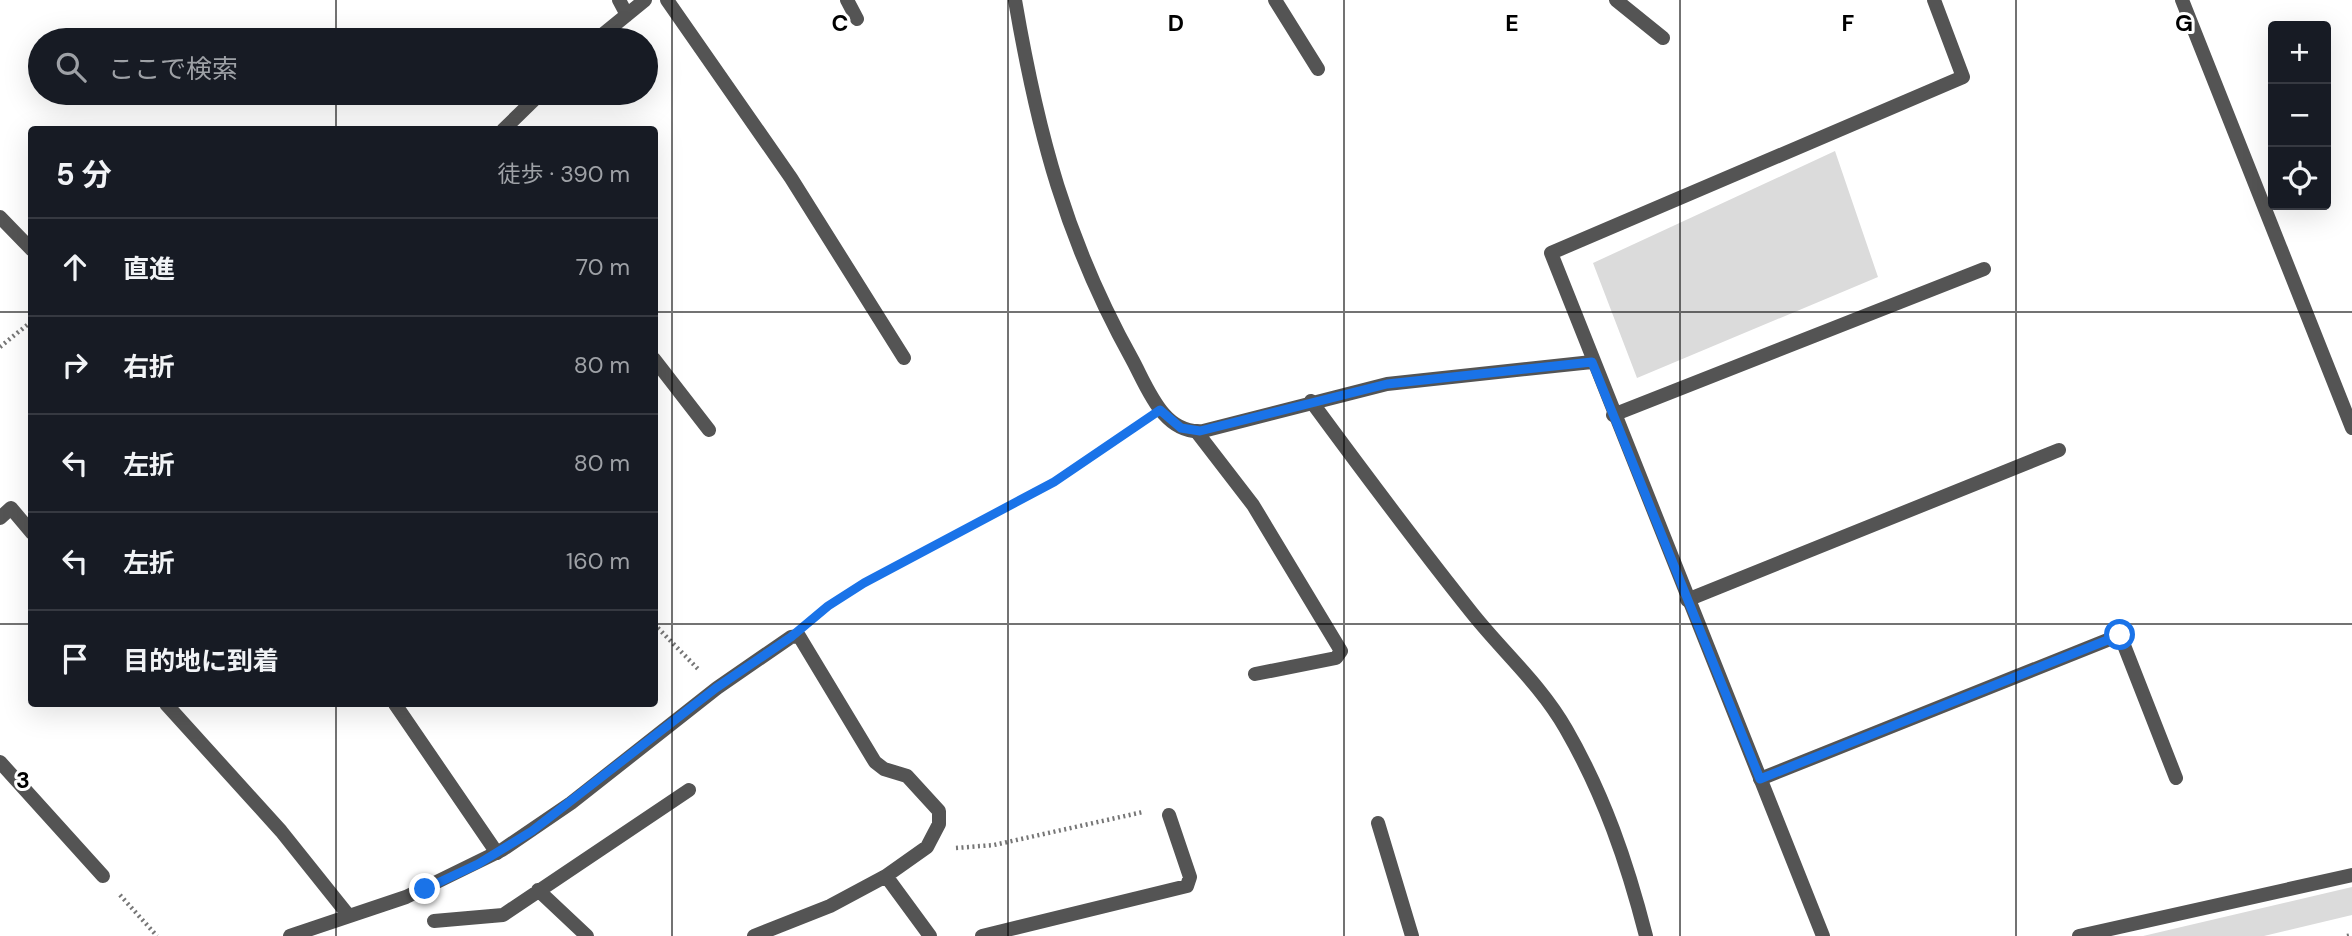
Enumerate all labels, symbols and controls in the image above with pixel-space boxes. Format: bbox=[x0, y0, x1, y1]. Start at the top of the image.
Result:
text: C bbox=[832, 8, 848, 38]
text: D bbox=[1168, 8, 1184, 38]
text: E bbox=[1505, 8, 1519, 38]
text: F bbox=[1842, 8, 1855, 38]
text: G bbox=[2175, 8, 2193, 38]
map controls bbox=[2268, 21, 2331, 210]
button: + bbox=[2268, 21, 2331, 84]
search box bbox=[28, 28, 658, 105]
icon: search bbox=[52, 48, 90, 86]
text: ここで検索 bbox=[108, 52, 238, 86]
button: − bbox=[2268, 84, 2331, 147]
button: locate bbox=[2268, 147, 2331, 210]
text: 5 分 bbox=[56, 155, 112, 194]
text: 徒歩 · 390 m bbox=[497, 159, 630, 189]
icon: ahead bbox=[56, 248, 94, 286]
text: 直進 bbox=[123, 252, 175, 286]
text: 70 m bbox=[576, 252, 630, 282]
icon: right bbox=[56, 346, 94, 384]
text: 右折 bbox=[123, 350, 175, 384]
text: 80 m bbox=[574, 350, 630, 380]
icon: left bbox=[56, 444, 94, 482]
text: 左折 bbox=[123, 448, 175, 482]
text: 80 m bbox=[574, 448, 630, 478]
icon: left bbox=[56, 542, 94, 580]
text: 左折 bbox=[123, 546, 175, 580]
text: 160 m bbox=[566, 546, 630, 576]
route start bbox=[2104, 619, 2135, 650]
icon: arrive bbox=[56, 640, 94, 678]
text: 目的地に到着 bbox=[123, 644, 279, 678]
text: 3 bbox=[16, 765, 30, 795]
route end bbox=[409, 873, 440, 904]

